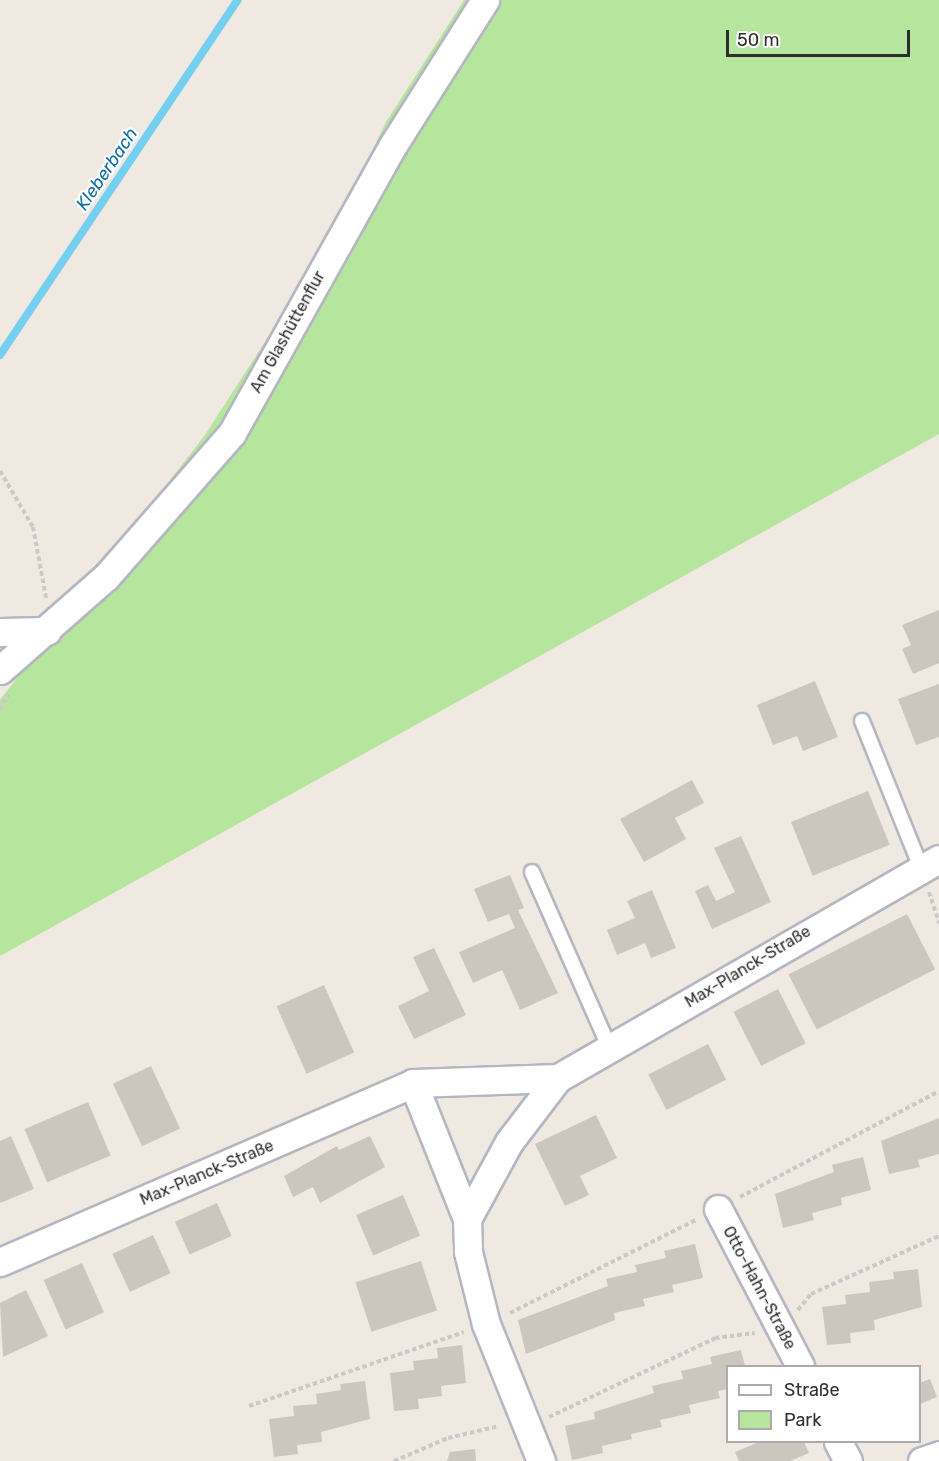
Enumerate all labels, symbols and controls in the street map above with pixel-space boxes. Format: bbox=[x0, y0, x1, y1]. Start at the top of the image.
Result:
scale bar bbox=[729, 18, 914, 56]
text: 50 m bbox=[737, 29, 780, 51]
water label: Kleberbach bbox=[72, 124, 142, 214]
street label: Am Glashüttenflur bbox=[247, 268, 329, 396]
street label: Max-Planck-Straße bbox=[682, 922, 814, 1012]
street label: Max-Planck-Straße bbox=[137, 1136, 277, 1210]
street label: Otto-Hahn-Straße bbox=[718, 1223, 800, 1353]
legend bbox=[726, 1365, 921, 1443]
text: Straße bbox=[784, 1379, 840, 1401]
text: Park bbox=[784, 1409, 821, 1431]

